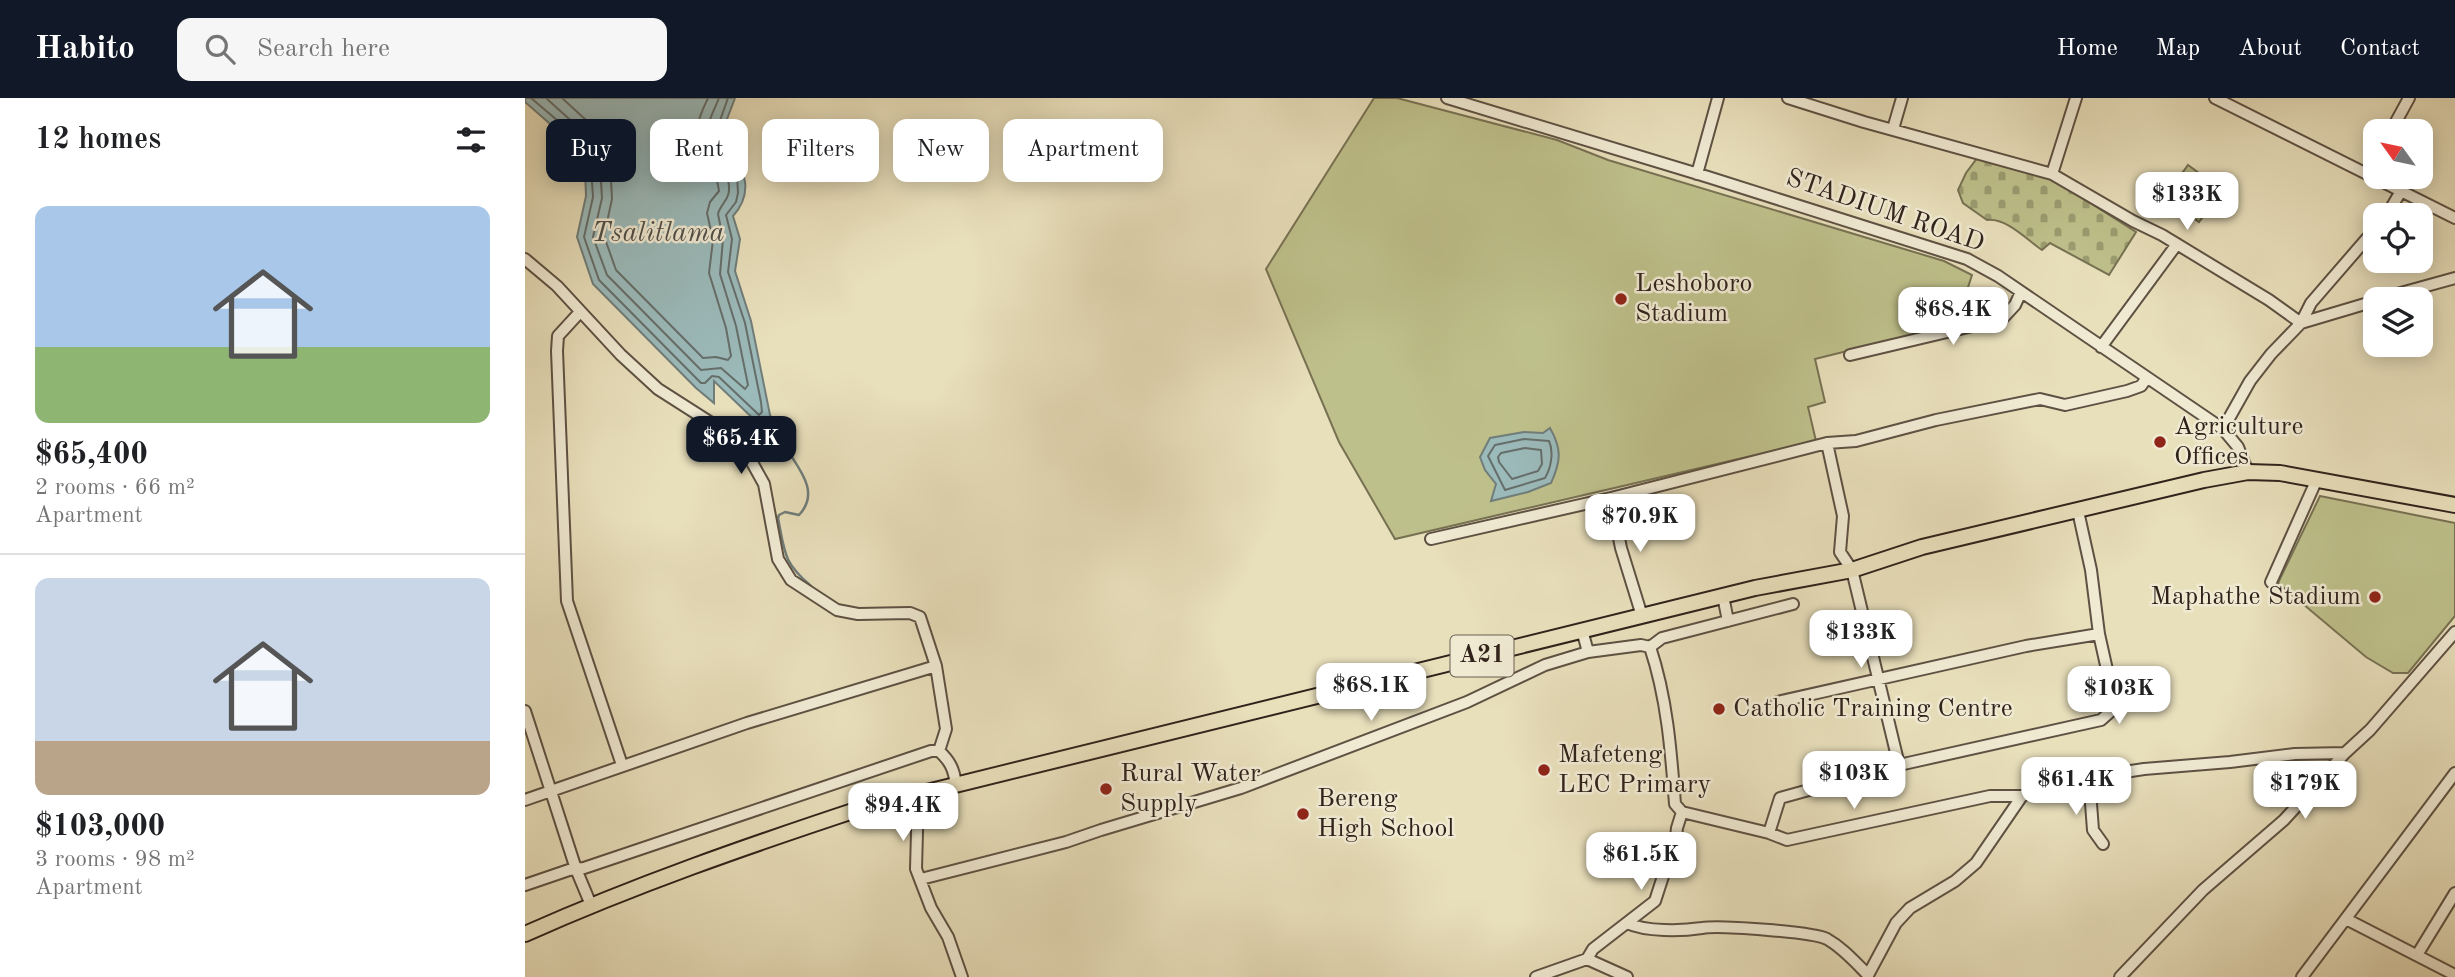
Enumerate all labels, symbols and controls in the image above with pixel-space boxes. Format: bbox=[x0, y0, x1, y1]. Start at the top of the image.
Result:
search box bbox=[177, 18, 667, 81]
icon: search bbox=[201, 30, 239, 68]
text: Habito bbox=[35, 33, 135, 66]
text: Search here bbox=[257, 36, 390, 62]
text: Home bbox=[2057, 37, 2118, 61]
text: Map bbox=[2156, 37, 2200, 61]
text: About bbox=[2238, 37, 2302, 61]
text: Contact bbox=[2340, 37, 2420, 61]
chip: Buy bbox=[546, 119, 636, 182]
chip: Rent bbox=[650, 119, 748, 182]
chip: Filters bbox=[762, 119, 879, 182]
chip: New bbox=[893, 119, 989, 182]
chip: Apartment bbox=[1003, 119, 1163, 182]
north arrow bbox=[2363, 119, 2433, 189]
map controls bbox=[2363, 119, 2433, 357]
icon: filters bbox=[452, 121, 490, 159]
text: 12 homes bbox=[35, 125, 161, 155]
street label: STADIUM ROAD bbox=[1783, 165, 1987, 257]
pin: $133K bbox=[2138, 172, 2236, 232]
text: $133K bbox=[2151, 183, 2223, 206]
button: locate bbox=[2363, 203, 2433, 273]
water label: Tsalitlama bbox=[591, 220, 725, 248]
icon: home bbox=[200, 251, 326, 377]
place label: Leshoboro Stadium bbox=[1635, 271, 1752, 327]
button: layers bbox=[2363, 287, 2433, 357]
pin: $68.4K bbox=[1896, 288, 2010, 347]
marker: Leshoboro Stadium bbox=[1613, 291, 1629, 307]
text: $68.4K bbox=[1914, 298, 1992, 321]
place label: Agriculture Offices bbox=[2174, 414, 2303, 470]
pin: $65.4K bbox=[684, 416, 798, 476]
text: $65.4K bbox=[702, 427, 780, 450]
marker: Agriculture Offices bbox=[2152, 434, 2168, 450]
text: $65,400 bbox=[35, 440, 148, 470]
text: 2 rooms · 66 m² bbox=[35, 476, 195, 499]
pin: $70.9K bbox=[1583, 494, 1697, 554]
text: Apartment bbox=[35, 504, 143, 527]
text: $70.9K bbox=[1601, 505, 1679, 528]
place label: Maphathe Stadium bbox=[2150, 584, 2361, 610]
marker: Maphathe Stadium bbox=[2367, 589, 2383, 605]
pin: $133K bbox=[1812, 610, 1910, 670]
text: $133K bbox=[1825, 621, 1897, 644]
icon: home bbox=[200, 623, 326, 749]
road number: A21 bbox=[1451, 636, 1513, 676]
pin: $68.1K bbox=[1314, 664, 1428, 723]
pin: $103K bbox=[2070, 666, 2168, 726]
text: $68.1K bbox=[1332, 674, 1410, 697]
text: $103K bbox=[2083, 677, 2155, 700]
place label: Catholic Training Centre bbox=[1733, 696, 2013, 722]
marker: Catholic Training Centre bbox=[1711, 701, 1727, 717]
place label: Mafeteng LEC Primary bbox=[1558, 742, 1712, 798]
pin: $103K bbox=[1805, 752, 1903, 811]
pin: $61.4K bbox=[2019, 758, 2133, 817]
place label: Rural Water Supply bbox=[1120, 761, 1261, 817]
marker: Mafeteng LEC Primary bbox=[1536, 762, 1552, 778]
text: $103K bbox=[1818, 762, 1890, 785]
pin: $179K bbox=[2256, 762, 2354, 821]
text: $61.4K bbox=[2037, 768, 2115, 791]
text: $179K bbox=[2269, 772, 2341, 795]
marker: Rural Water Supply bbox=[1098, 781, 1114, 797]
pin: $94.4K bbox=[846, 784, 960, 843]
place label: Bereng High School bbox=[1317, 786, 1454, 842]
text: $94.4K bbox=[864, 794, 942, 817]
marker: Bereng High School bbox=[1295, 806, 1311, 822]
text: $103,000 bbox=[35, 812, 165, 842]
pin: $61.5K bbox=[1584, 832, 1698, 892]
text: $61.5K bbox=[1602, 843, 1680, 866]
text: 3 rooms · 98 m² bbox=[35, 848, 195, 871]
text: Apartment bbox=[35, 876, 143, 899]

